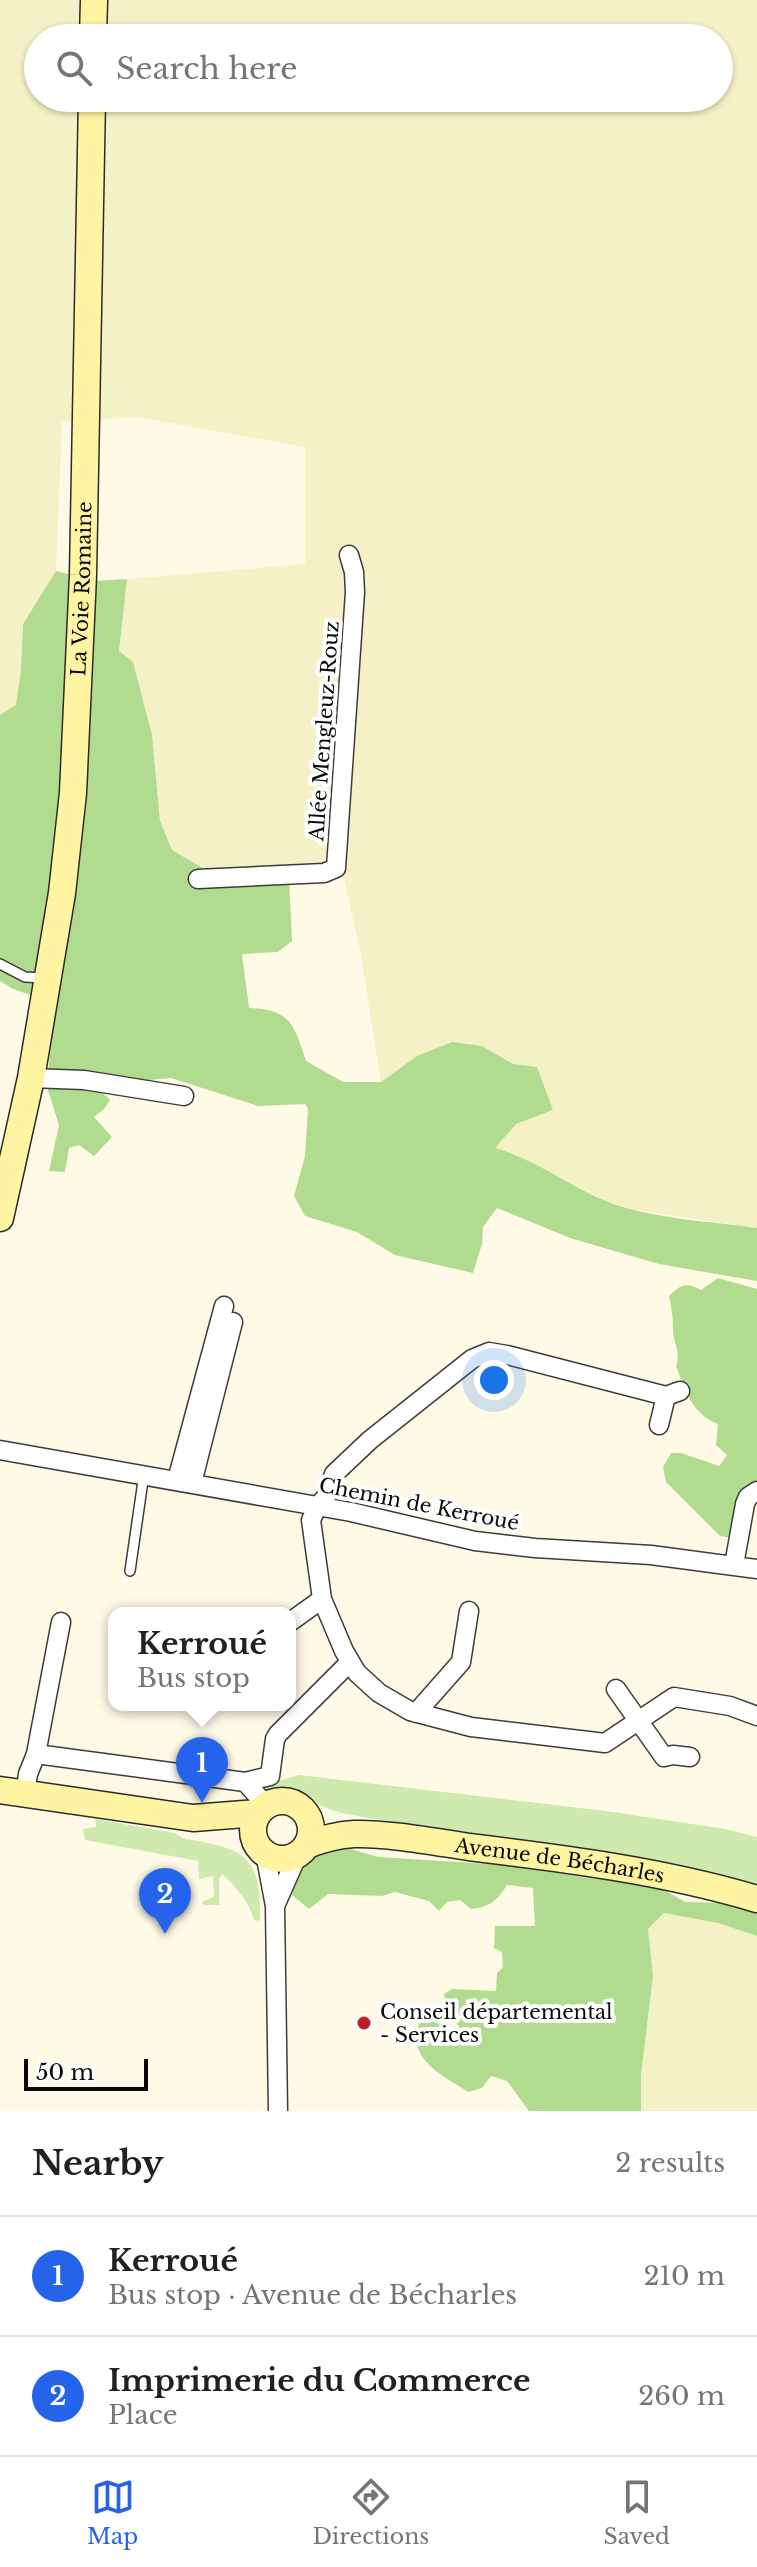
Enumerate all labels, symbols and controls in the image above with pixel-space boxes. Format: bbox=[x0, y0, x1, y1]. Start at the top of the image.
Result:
search box bbox=[24, 24, 733, 112]
icon: search bbox=[52, 46, 96, 90]
text: Search here bbox=[116, 50, 297, 87]
street label: La Voie Romaine bbox=[66, 501, 96, 677]
street label: Allée Mengleuz-Rouz bbox=[304, 620, 344, 843]
your location bbox=[474, 1360, 514, 1400]
street label: Chemin de Kerroué bbox=[317, 1473, 521, 1535]
popup bbox=[108, 1607, 296, 1711]
text: Kerroué bbox=[137, 1625, 267, 1662]
text: Bus stop bbox=[137, 1662, 250, 1694]
pin: 1 bbox=[176, 1737, 228, 1803]
street label: Avenue de Bécharles bbox=[452, 1833, 667, 1888]
pin: 2 bbox=[139, 1868, 191, 1934]
place label: Conseil départemental - Services bbox=[380, 2000, 613, 2047]
marker: Conseil départemental - Services bbox=[355, 2014, 373, 2032]
scale bar bbox=[24, 2055, 148, 2091]
text: 50 m bbox=[36, 2059, 94, 2086]
text: Nearby bbox=[32, 2142, 164, 2184]
text: 2 results bbox=[615, 2147, 725, 2179]
text: Kerroué bbox=[108, 2242, 238, 2279]
text: 1 bbox=[52, 2260, 64, 2292]
text: 210 m bbox=[643, 2260, 725, 2292]
text: Bus stop · Avenue de Bécharles bbox=[108, 2279, 517, 2311]
text: Imprimerie du Commerce bbox=[108, 2362, 530, 2399]
text: 2 bbox=[50, 2380, 66, 2412]
text: 260 m bbox=[638, 2380, 725, 2412]
text: Place bbox=[108, 2399, 178, 2431]
tab: Map bbox=[87, 2475, 138, 2550]
tab: Directions bbox=[312, 2475, 429, 2550]
tab: Saved bbox=[604, 2475, 670, 2550]

